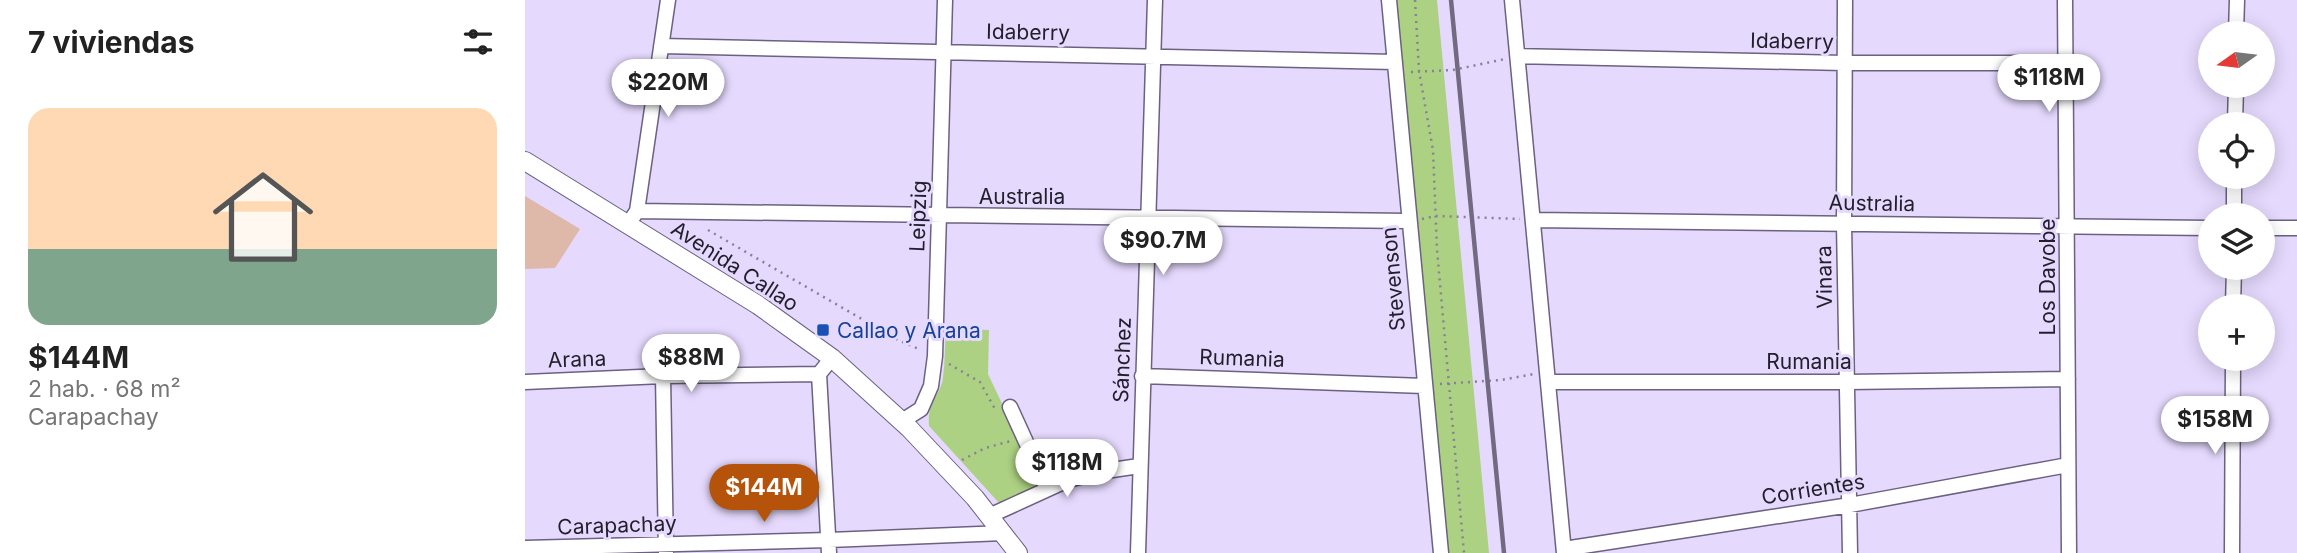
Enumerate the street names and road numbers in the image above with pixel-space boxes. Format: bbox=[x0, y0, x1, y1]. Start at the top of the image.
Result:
street label: Idaberry bbox=[986, 19, 1070, 45]
street label: Idaberry bbox=[1750, 28, 1834, 54]
street label: Leipzig bbox=[904, 180, 932, 252]
street label: Australia bbox=[979, 184, 1065, 209]
street label: Australia bbox=[1829, 190, 1915, 216]
street label: Avenida Callao bbox=[667, 216, 803, 316]
street label: Los Davobe bbox=[2035, 218, 2060, 336]
street label: Stevenson bbox=[1376, 226, 1410, 332]
street label: Vinara bbox=[1811, 245, 1837, 309]
street label: Sánchez bbox=[1108, 317, 1136, 403]
street label: Rumania bbox=[1199, 344, 1285, 372]
street label: Arana bbox=[547, 345, 607, 373]
street label: Rumania bbox=[1766, 349, 1852, 374]
street label: Corrientes bbox=[1760, 469, 1866, 509]
street label: Carapachay bbox=[557, 510, 677, 540]

